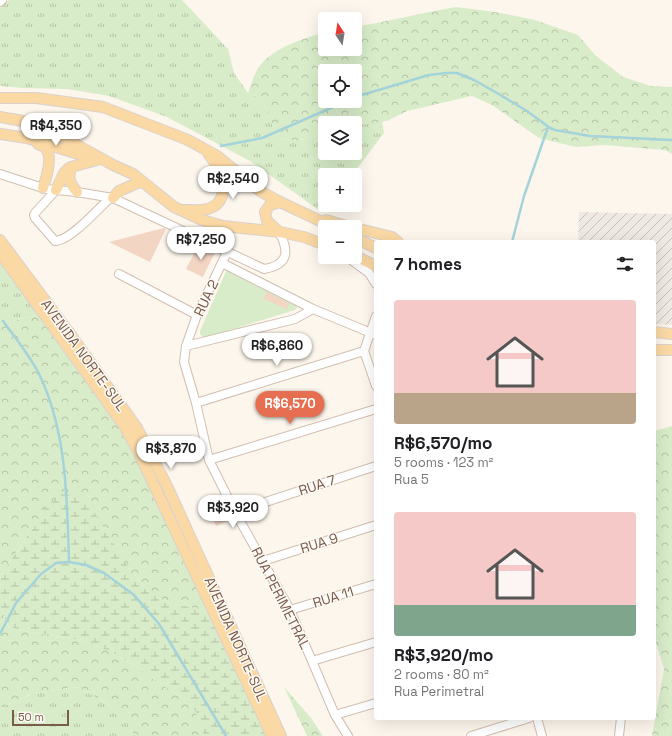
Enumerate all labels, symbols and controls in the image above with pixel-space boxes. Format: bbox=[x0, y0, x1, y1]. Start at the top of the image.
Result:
north arrow bbox=[318, 12, 362, 56]
map controls bbox=[318, 12, 362, 264]
button: locate bbox=[318, 64, 362, 108]
pin: R$4,350 bbox=[19, 113, 93, 147]
button: layers bbox=[318, 116, 362, 160]
text: R$4,350 bbox=[30, 117, 82, 134]
pin: R$2,540 bbox=[196, 166, 270, 200]
button: + bbox=[318, 168, 362, 212]
text: R$2,540 bbox=[207, 170, 259, 187]
button: − bbox=[318, 220, 362, 264]
pin: R$7,250 bbox=[164, 227, 238, 261]
text: R$7,250 bbox=[176, 231, 226, 248]
text: 7 homes bbox=[394, 253, 462, 275]
icon: filters bbox=[614, 253, 636, 275]
street label: RUA 2 bbox=[190, 277, 222, 319]
street label: AVENIDA NORTE-SUL bbox=[37, 295, 131, 415]
icon: home bbox=[479, 326, 551, 398]
pin: R$6,860 bbox=[240, 333, 314, 367]
text: R$6,860 bbox=[251, 337, 303, 354]
pin: R$6,570 bbox=[253, 391, 327, 425]
text: R$6,570 bbox=[264, 395, 316, 412]
text: R$6,570/mo bbox=[394, 432, 492, 454]
pin: R$3,870 bbox=[134, 436, 208, 470]
text: R$3,870 bbox=[145, 440, 197, 457]
text: 5 rooms · 123 m² bbox=[394, 454, 493, 471]
street label: RUA 7 bbox=[296, 471, 338, 499]
text: Rua 5 bbox=[394, 471, 429, 488]
pin: R$3,920 bbox=[196, 495, 270, 529]
text: R$3,920 bbox=[207, 499, 259, 516]
street label: RUA 9 bbox=[298, 529, 340, 557]
icon: home bbox=[479, 538, 551, 610]
street label: RUA PERIMETRAL bbox=[247, 544, 315, 652]
street label: AVENIDA NORTE-SUL bbox=[201, 574, 272, 704]
street label: RUA 11 bbox=[310, 582, 356, 612]
text: R$3,920/mo bbox=[394, 644, 493, 666]
text: 2 rooms · 80 m² bbox=[394, 666, 489, 683]
text: Rua Perimetral bbox=[394, 683, 484, 700]
scale bar bbox=[12, 708, 69, 727]
text: 50 m bbox=[18, 710, 44, 724]

